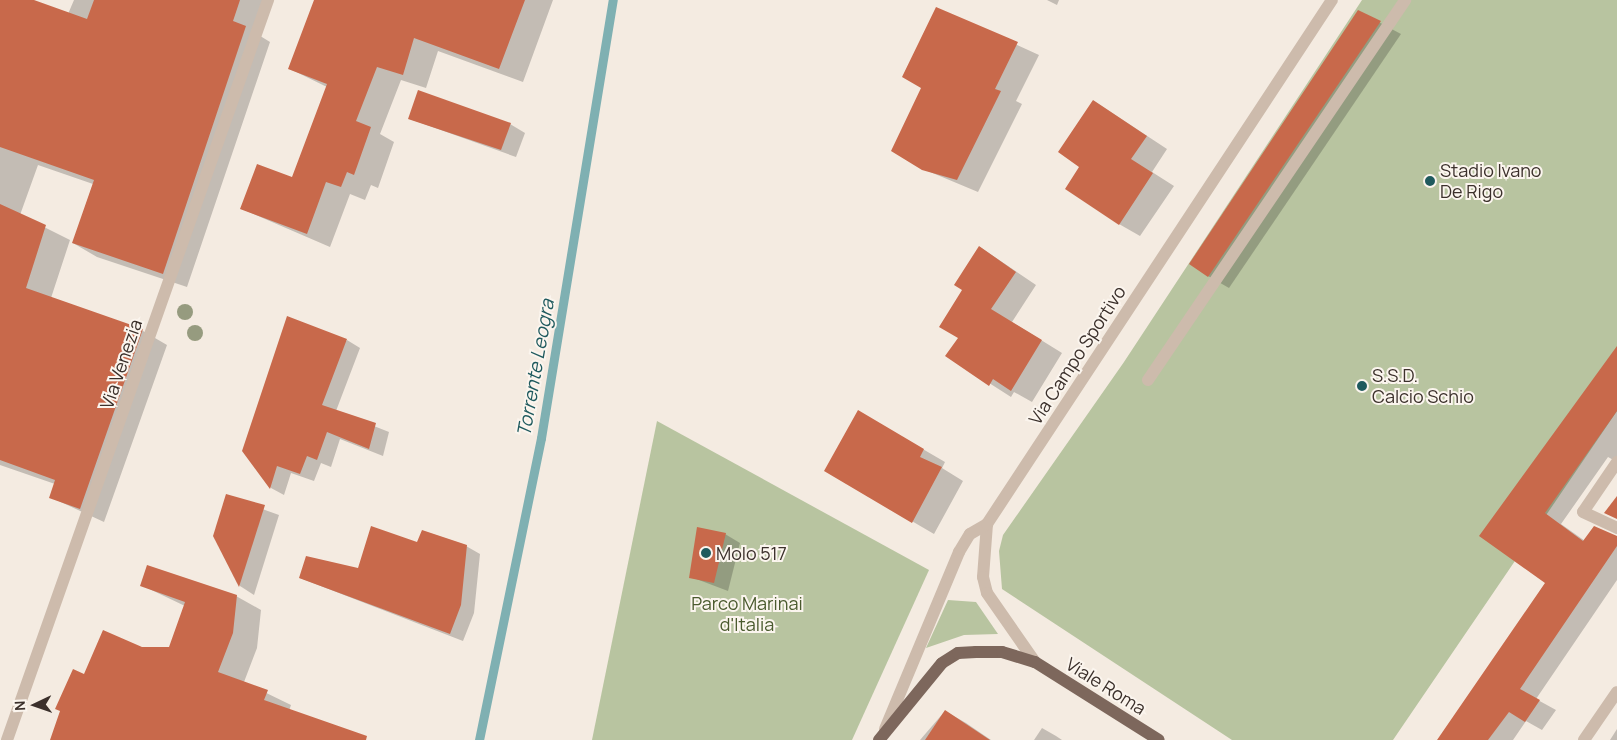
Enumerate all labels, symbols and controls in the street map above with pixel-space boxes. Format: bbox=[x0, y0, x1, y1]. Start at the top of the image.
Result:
place label: Stadio Ivano De Rigo bbox=[1440, 160, 1542, 202]
marker: Stadio Ivano De Rigo bbox=[1424, 175, 1436, 187]
street label: Via Campo Sportivo bbox=[1024, 282, 1130, 428]
water label: Torrente Leogra bbox=[513, 298, 559, 438]
street label: Via Venezia bbox=[96, 316, 146, 412]
place label: S.S.D. Calcio Schio bbox=[1372, 365, 1474, 408]
marker: S.S.D. Calcio Schio bbox=[1356, 380, 1368, 392]
place label: Molo 517 bbox=[716, 542, 787, 564]
marker: Molo 517 bbox=[700, 547, 712, 559]
park label: Parco Marinai d'Italia bbox=[691, 593, 803, 636]
street label: Viale Roma bbox=[1062, 653, 1150, 719]
north arrow bbox=[10, 680, 60, 730]
text: N bbox=[10, 700, 29, 711]

